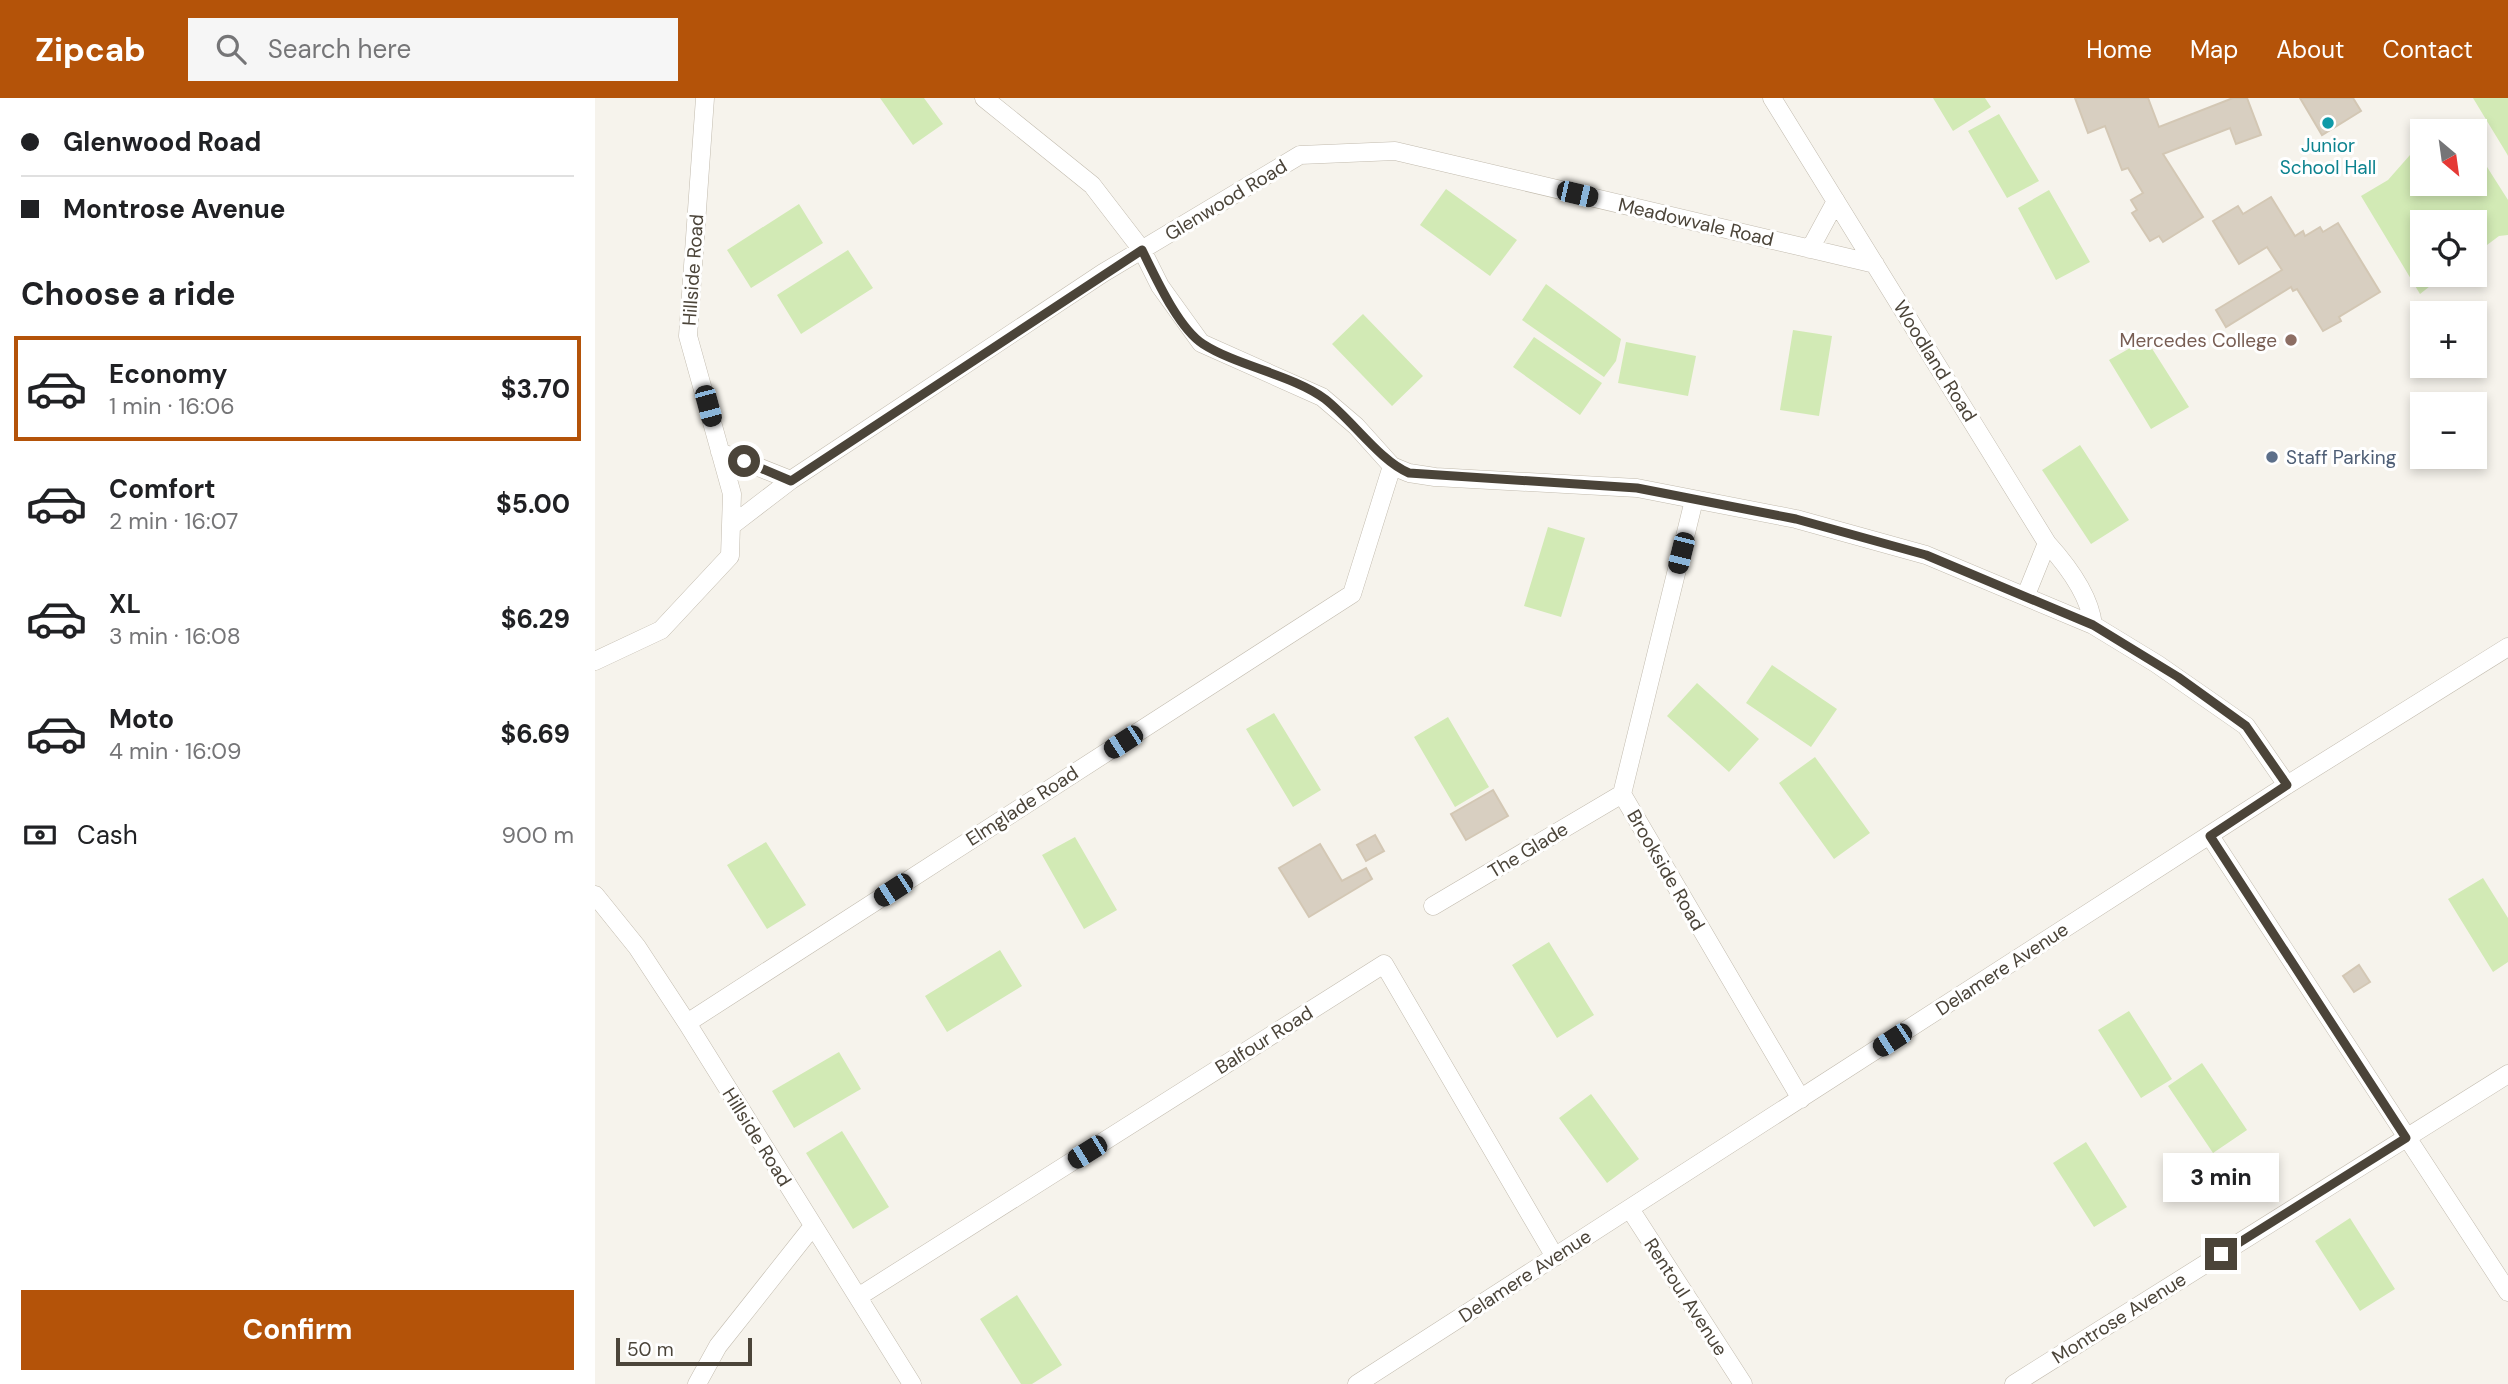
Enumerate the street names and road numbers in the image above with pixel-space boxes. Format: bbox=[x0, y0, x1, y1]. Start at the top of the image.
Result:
street label: Glenwood Road bbox=[1160, 154, 1292, 246]
street label: Meadowvale Road bbox=[1616, 192, 1776, 252]
street label: Hillside Road bbox=[677, 213, 709, 327]
street label: Woodland Road bbox=[1888, 296, 1982, 426]
street label: Elmglade Road bbox=[961, 760, 1083, 852]
street label: Brookside Road bbox=[1621, 805, 1711, 935]
street label: The Glade bbox=[1483, 816, 1573, 884]
street label: Delamere Avenue bbox=[1931, 917, 2073, 1021]
street label: Balfour Road bbox=[1210, 1000, 1318, 1080]
street label: Hillside Road bbox=[717, 1083, 797, 1191]
street label: Delamere Avenue bbox=[1454, 1224, 1596, 1328]
street label: Rentoul Avenue bbox=[1639, 1233, 1733, 1361]
street label: Montrose Avenue bbox=[2047, 1267, 2191, 1369]

